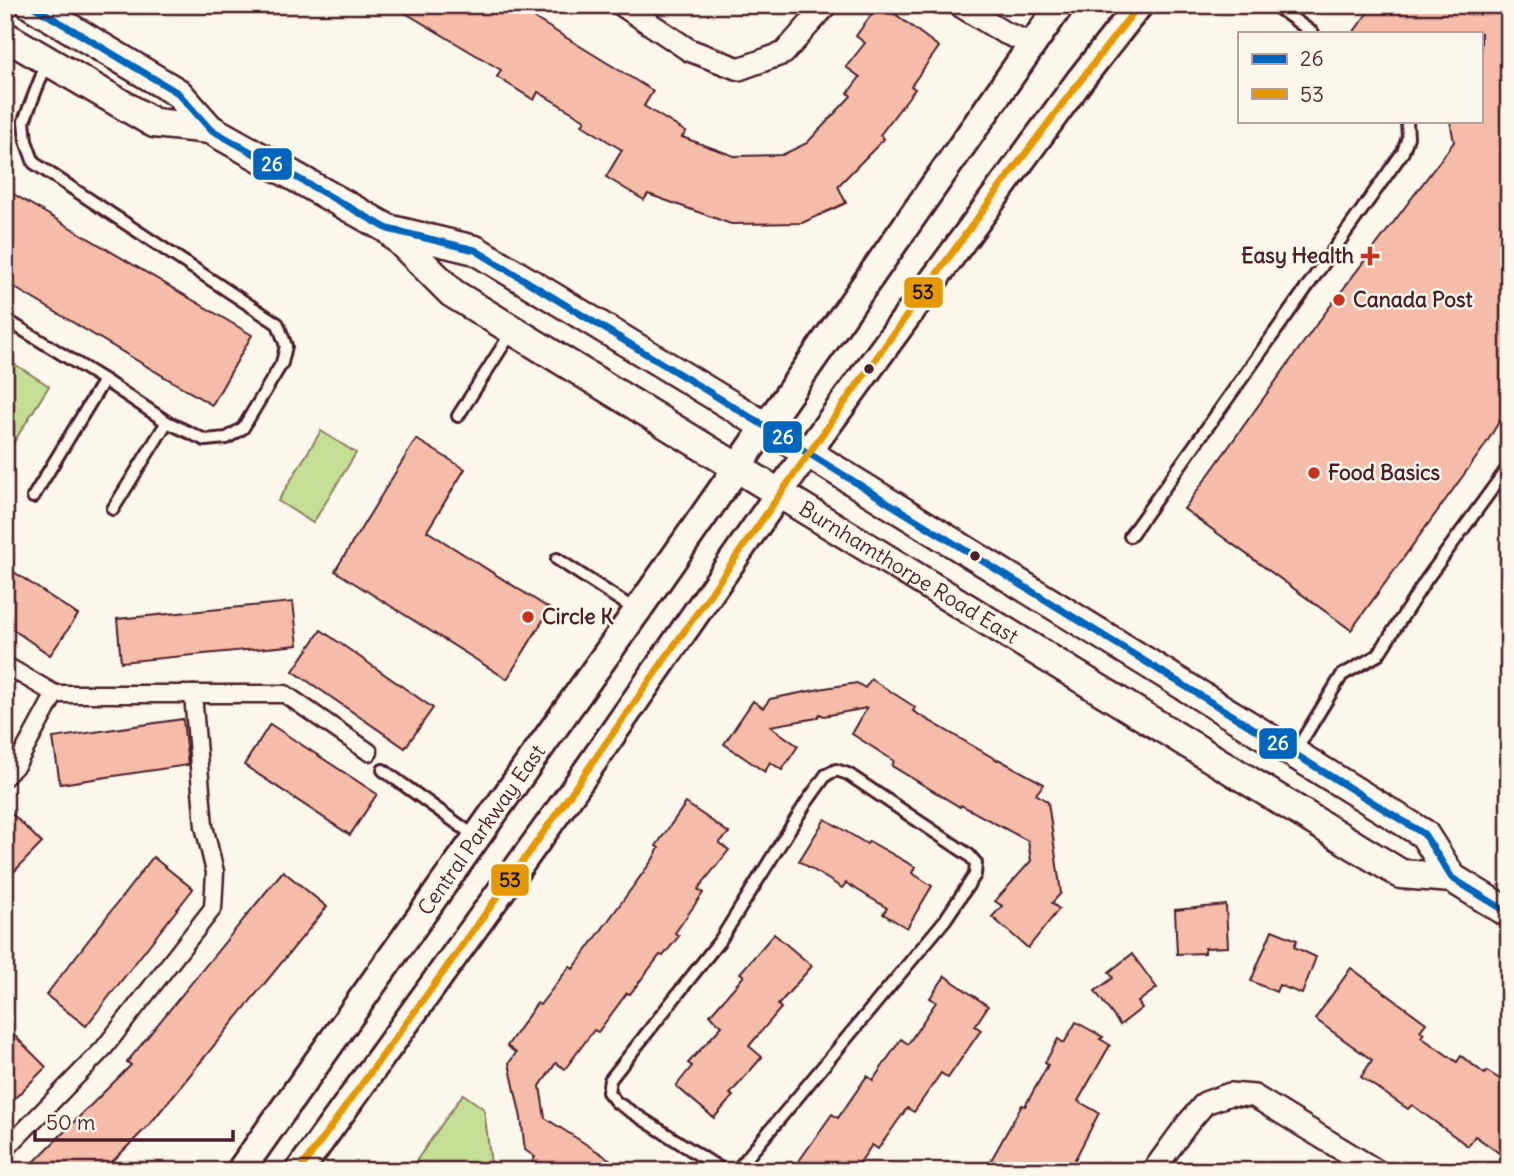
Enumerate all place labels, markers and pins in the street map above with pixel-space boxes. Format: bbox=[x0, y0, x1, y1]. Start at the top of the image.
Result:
place label: Easy Health bbox=[1241, 242, 1354, 269]
marker: Easy Health bbox=[1360, 246, 1380, 266]
place label: Canada Post bbox=[1353, 286, 1474, 313]
marker: Canada Post bbox=[1331, 292, 1347, 308]
unlabelled marker bbox=[862, 362, 876, 376]
place label: Food Basics bbox=[1328, 459, 1441, 486]
marker: Food Basics bbox=[1306, 465, 1322, 481]
unlabelled marker bbox=[968, 549, 982, 563]
place label: Circle K bbox=[542, 603, 615, 630]
marker: Circle K bbox=[520, 609, 536, 625]

